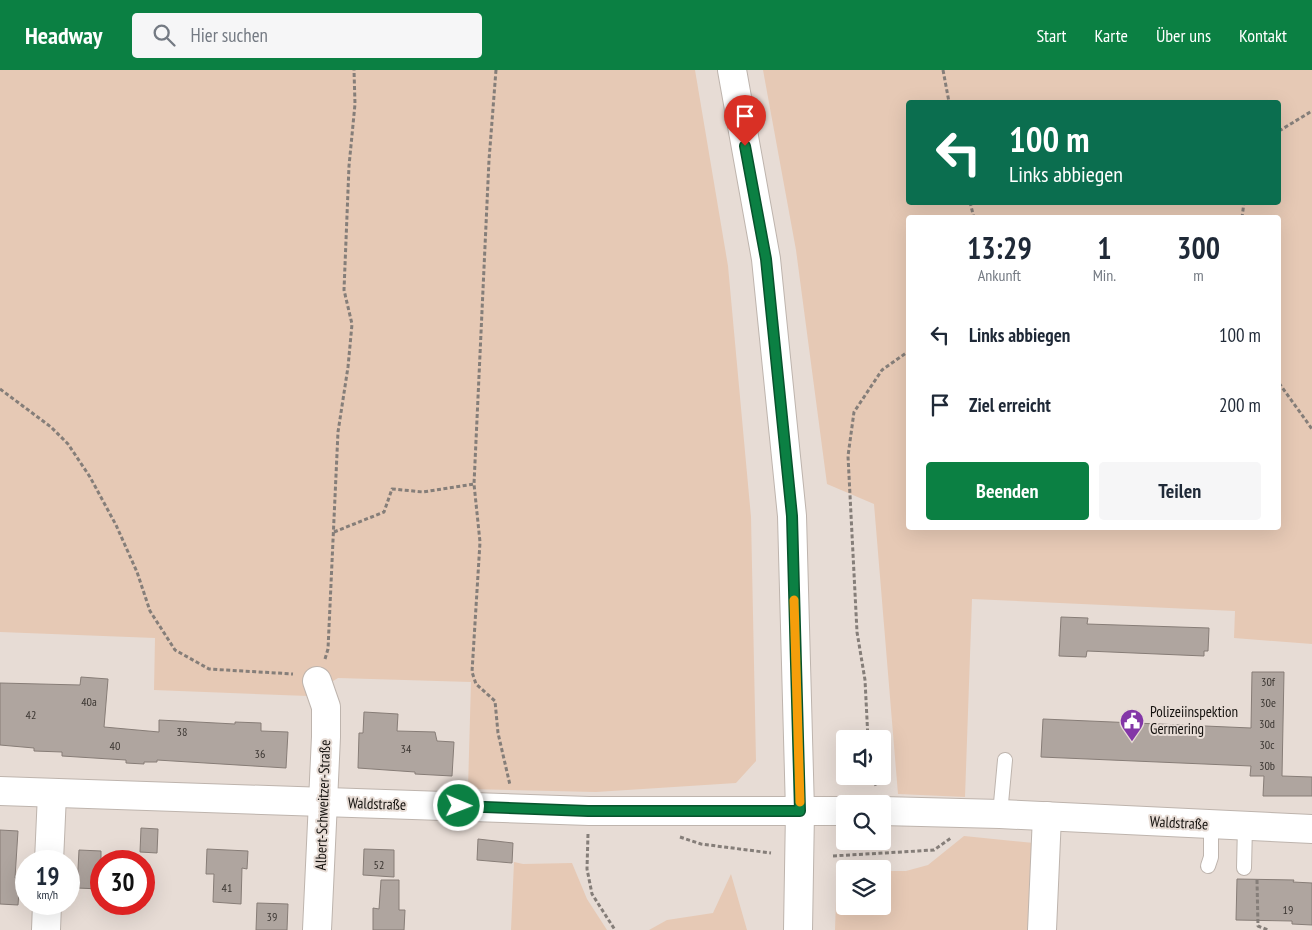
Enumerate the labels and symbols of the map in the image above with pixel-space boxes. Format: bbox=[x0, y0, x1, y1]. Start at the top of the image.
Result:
pin bbox=[724, 95, 766, 146]
house number: 30f bbox=[1261, 674, 1276, 689]
house number: 40a bbox=[81, 694, 97, 709]
house number: 30e bbox=[1260, 695, 1276, 710]
place label: Polizeiinspektion Germering bbox=[1150, 702, 1238, 738]
house number: 42 bbox=[26, 707, 36, 722]
public building icon: Polizeiinspektion Germering bbox=[1119, 708, 1145, 742]
house number: 30d bbox=[1259, 716, 1275, 731]
house number: 38 bbox=[177, 724, 187, 739]
house number: 30c bbox=[1259, 737, 1275, 752]
house number: 40 bbox=[110, 738, 120, 753]
street label: Albert-Schweitzer-Straße bbox=[311, 739, 334, 871]
house number: 34 bbox=[401, 741, 412, 756]
house number: 36 bbox=[255, 746, 265, 761]
house number: 30b bbox=[1259, 758, 1275, 773]
position arrow bbox=[432, 779, 484, 831]
street label: Waldstraße bbox=[348, 793, 407, 814]
street label: Waldstraße bbox=[1149, 811, 1209, 834]
speed limit sign: 30 bbox=[90, 850, 155, 915]
house number: 52 bbox=[374, 857, 384, 872]
house number: 41 bbox=[222, 880, 232, 895]
house number: 19 bbox=[1283, 902, 1293, 917]
house number: 39 bbox=[267, 909, 277, 924]

